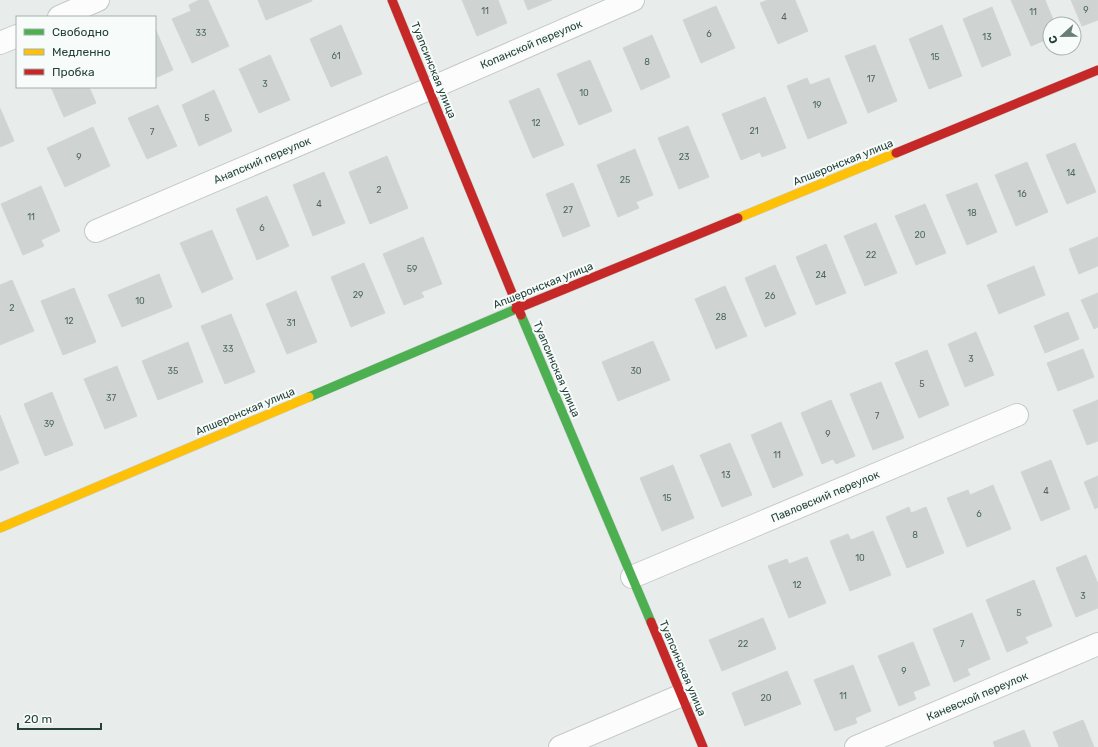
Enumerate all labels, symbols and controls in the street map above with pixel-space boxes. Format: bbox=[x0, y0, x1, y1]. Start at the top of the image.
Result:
house number: 9 bbox=[1083, 5, 1089, 15]
house number: 11 bbox=[481, 6, 489, 16]
house number: 11 bbox=[1029, 7, 1037, 17]
house number: 4 bbox=[781, 12, 787, 22]
legend bbox=[16, 16, 156, 88]
north arrow bbox=[1042, 16, 1082, 56]
street label: Копанской переулок bbox=[478, 17, 584, 72]
street label: Туапсинская улица bbox=[408, 20, 459, 120]
text: Свободно bbox=[52, 25, 109, 39]
house number: 33 bbox=[196, 28, 206, 38]
house number: 6 bbox=[706, 29, 712, 39]
house number: 13 bbox=[982, 32, 992, 42]
text: С bbox=[1046, 33, 1061, 46]
text: Медленно bbox=[52, 45, 111, 59]
house number: 61 bbox=[331, 51, 341, 61]
house number: 15 bbox=[930, 52, 940, 62]
house number: 8 bbox=[644, 57, 650, 67]
text: Пробка bbox=[52, 65, 95, 79]
house number: 17 bbox=[867, 74, 876, 84]
house number: 3 bbox=[262, 79, 268, 89]
house number: 10 bbox=[579, 88, 589, 98]
house number: 19 bbox=[812, 100, 822, 110]
house number: 5 bbox=[204, 113, 210, 123]
house number: 12 bbox=[531, 118, 541, 128]
house number: 21 bbox=[749, 126, 759, 136]
house number: 7 bbox=[150, 127, 155, 137]
street label: Анапский переулок bbox=[212, 134, 313, 187]
street label: Апшеронская улица bbox=[791, 136, 895, 188]
house number: 9 bbox=[76, 152, 82, 162]
house number: 23 bbox=[679, 152, 689, 162]
house number: 14 bbox=[1066, 168, 1076, 178]
house number: 25 bbox=[620, 175, 630, 185]
house number: 2 bbox=[376, 185, 382, 195]
house number: 16 bbox=[1017, 189, 1027, 199]
house number: 4 bbox=[316, 199, 322, 209]
house number: 27 bbox=[563, 205, 573, 215]
house number: 18 bbox=[967, 208, 977, 218]
house number: 11 bbox=[27, 212, 35, 222]
house number: 6 bbox=[259, 223, 265, 233]
house number: 20 bbox=[915, 230, 926, 240]
house number: 22 bbox=[866, 250, 876, 260]
street label: Апшеронская улица bbox=[491, 259, 595, 311]
house number: 59 bbox=[407, 264, 417, 274]
house number: 24 bbox=[816, 270, 827, 280]
house number: 29 bbox=[353, 290, 363, 300]
house number: 26 bbox=[765, 291, 776, 301]
house number: 10 bbox=[135, 296, 145, 306]
house number: 2 bbox=[9, 303, 15, 313]
house number: 28 bbox=[715, 312, 727, 322]
house number: 12 bbox=[64, 316, 74, 326]
house number: 31 bbox=[286, 318, 296, 328]
street label: Туапсинская улица bbox=[530, 319, 583, 419]
house number: 33 bbox=[223, 344, 233, 354]
house number: 3 bbox=[968, 354, 974, 364]
house number: 35 bbox=[168, 366, 178, 376]
house number: 30 bbox=[630, 366, 642, 376]
house number: 5 bbox=[919, 379, 925, 389]
street label: Апшеронская улица bbox=[194, 385, 297, 438]
house number: 37 bbox=[106, 393, 116, 403]
house number: 7 bbox=[875, 411, 880, 421]
house number: 39 bbox=[44, 419, 54, 429]
house number: 9 bbox=[825, 429, 831, 439]
house number: 11 bbox=[773, 450, 781, 460]
street label: Павловский переулок bbox=[769, 468, 881, 525]
house number: 13 bbox=[721, 470, 731, 480]
house number: 4 bbox=[1043, 486, 1049, 496]
house number: 15 bbox=[662, 493, 672, 503]
house number: 6 bbox=[976, 509, 982, 519]
house number: 8 bbox=[912, 530, 918, 540]
house number: 10 bbox=[855, 553, 865, 563]
house number: 12 bbox=[792, 580, 802, 590]
house number: 3 bbox=[1080, 591, 1086, 601]
house number: 5 bbox=[1016, 608, 1022, 618]
street label: Туапсинская улица bbox=[656, 618, 709, 718]
house number: 22 bbox=[738, 639, 748, 649]
house number: 7 bbox=[960, 639, 965, 649]
house number: 9 bbox=[901, 666, 907, 676]
street label: Каневской переулок bbox=[924, 669, 1030, 724]
house number: 11 bbox=[839, 691, 847, 701]
house number: 20 bbox=[761, 693, 772, 703]
scale bar bbox=[18, 705, 101, 731]
text: 20 m bbox=[24, 712, 52, 726]

